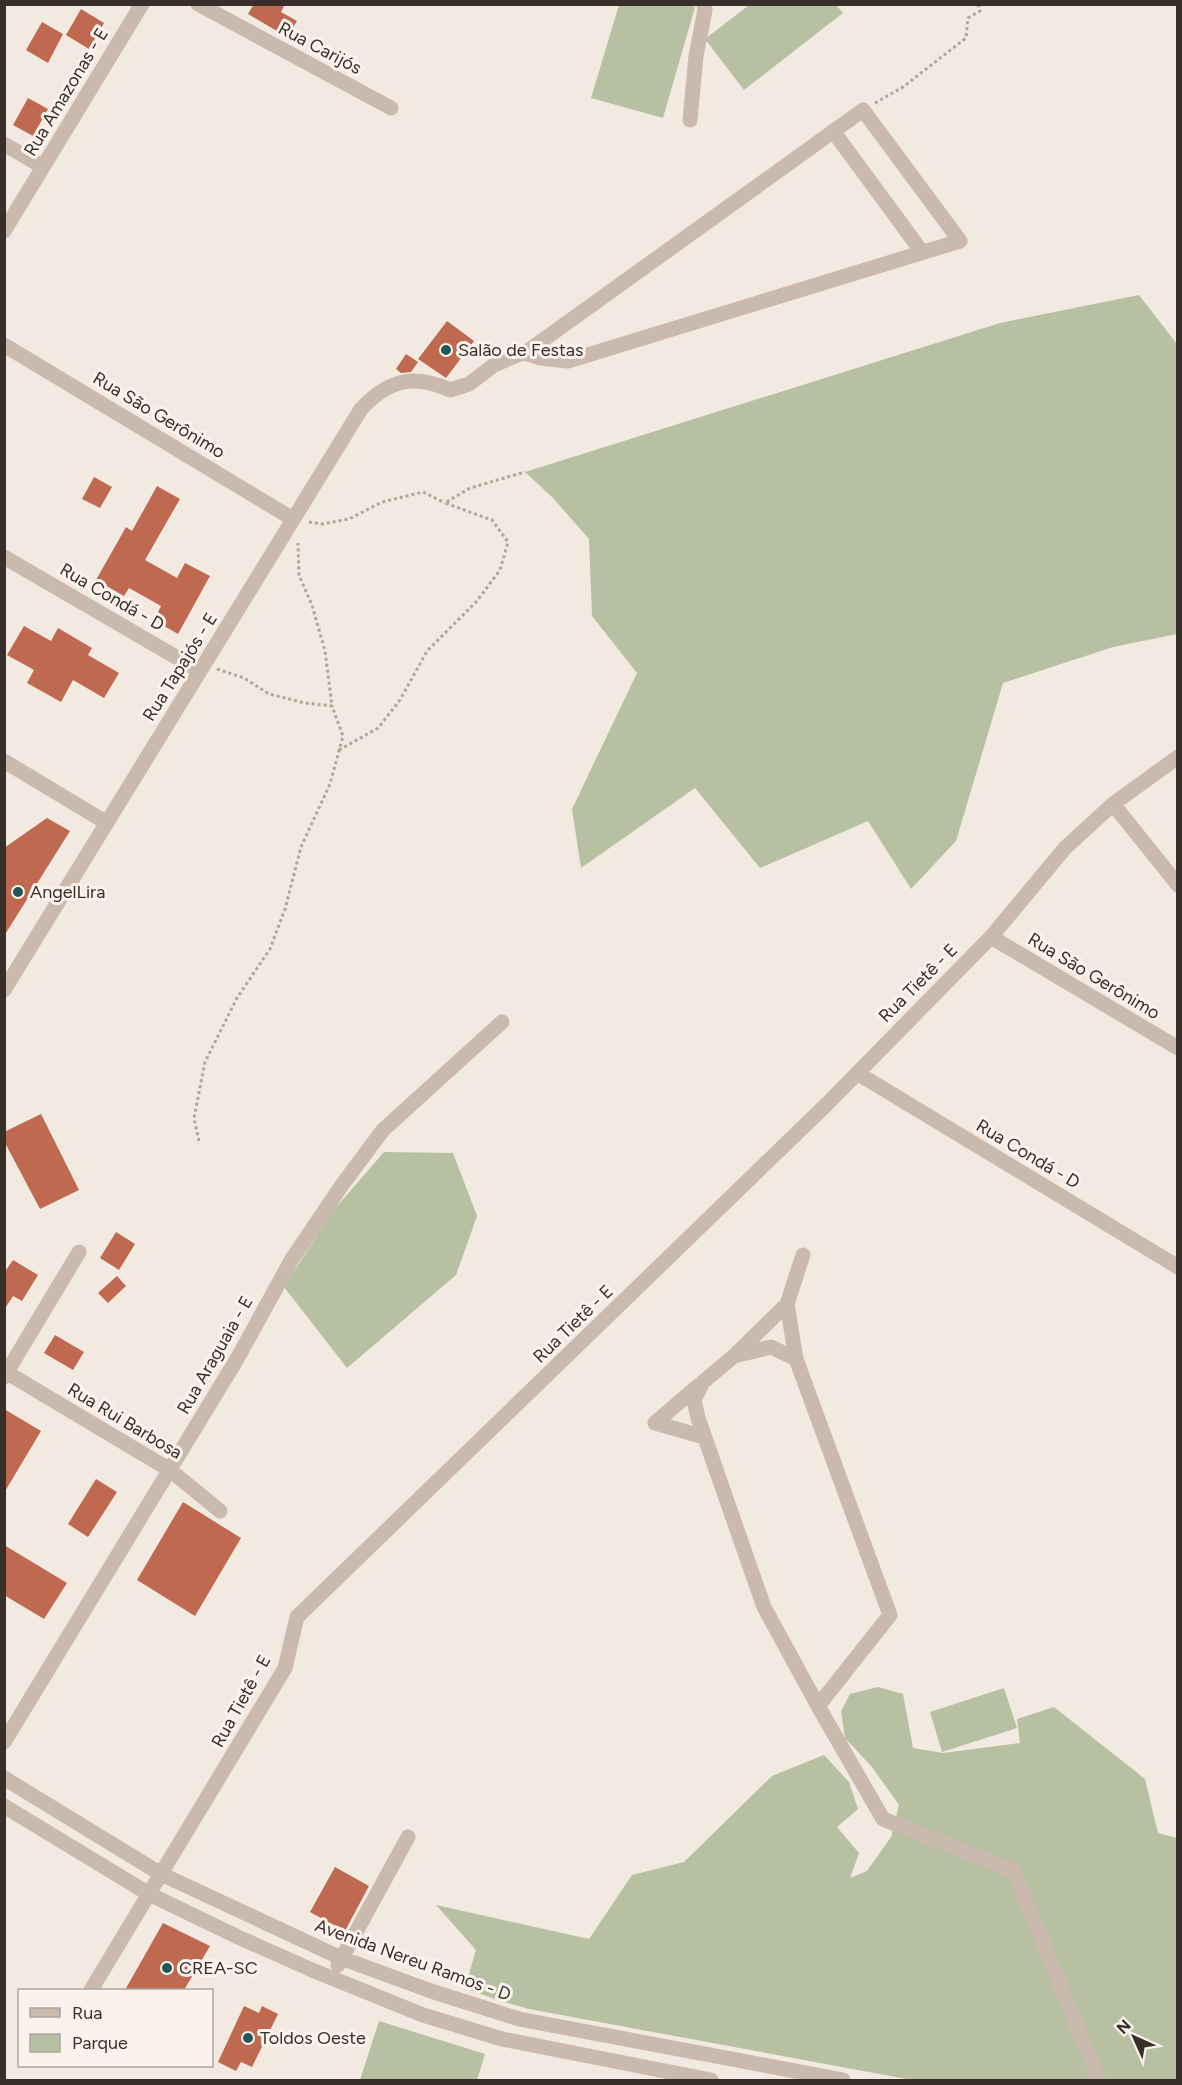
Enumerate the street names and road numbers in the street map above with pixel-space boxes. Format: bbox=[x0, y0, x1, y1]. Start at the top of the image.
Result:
street label: Rua Carijós bbox=[275, 17, 365, 79]
street label: Rua Amazonas - E bbox=[19, 24, 113, 160]
street label: Rua São Gerônimo bbox=[89, 367, 229, 463]
street label: Rua Condá - D bbox=[56, 558, 168, 636]
street label: Rua Tapajós - E bbox=[138, 609, 222, 725]
street label: Rua São Gerônimo bbox=[1024, 928, 1164, 1024]
street label: Rua Tietê - E bbox=[874, 939, 962, 1027]
street label: Rua Condá - D bbox=[972, 1114, 1084, 1194]
street label: Rua Tietê - E bbox=[528, 1280, 618, 1368]
street label: Rua Araguaia - E bbox=[172, 1292, 258, 1418]
street label: Rua Rui Barbosa bbox=[64, 1378, 186, 1464]
street label: Rua Tietê - E bbox=[207, 1651, 275, 1751]
street label: Avenida Nereu Ramos - D bbox=[312, 1914, 514, 2006]

